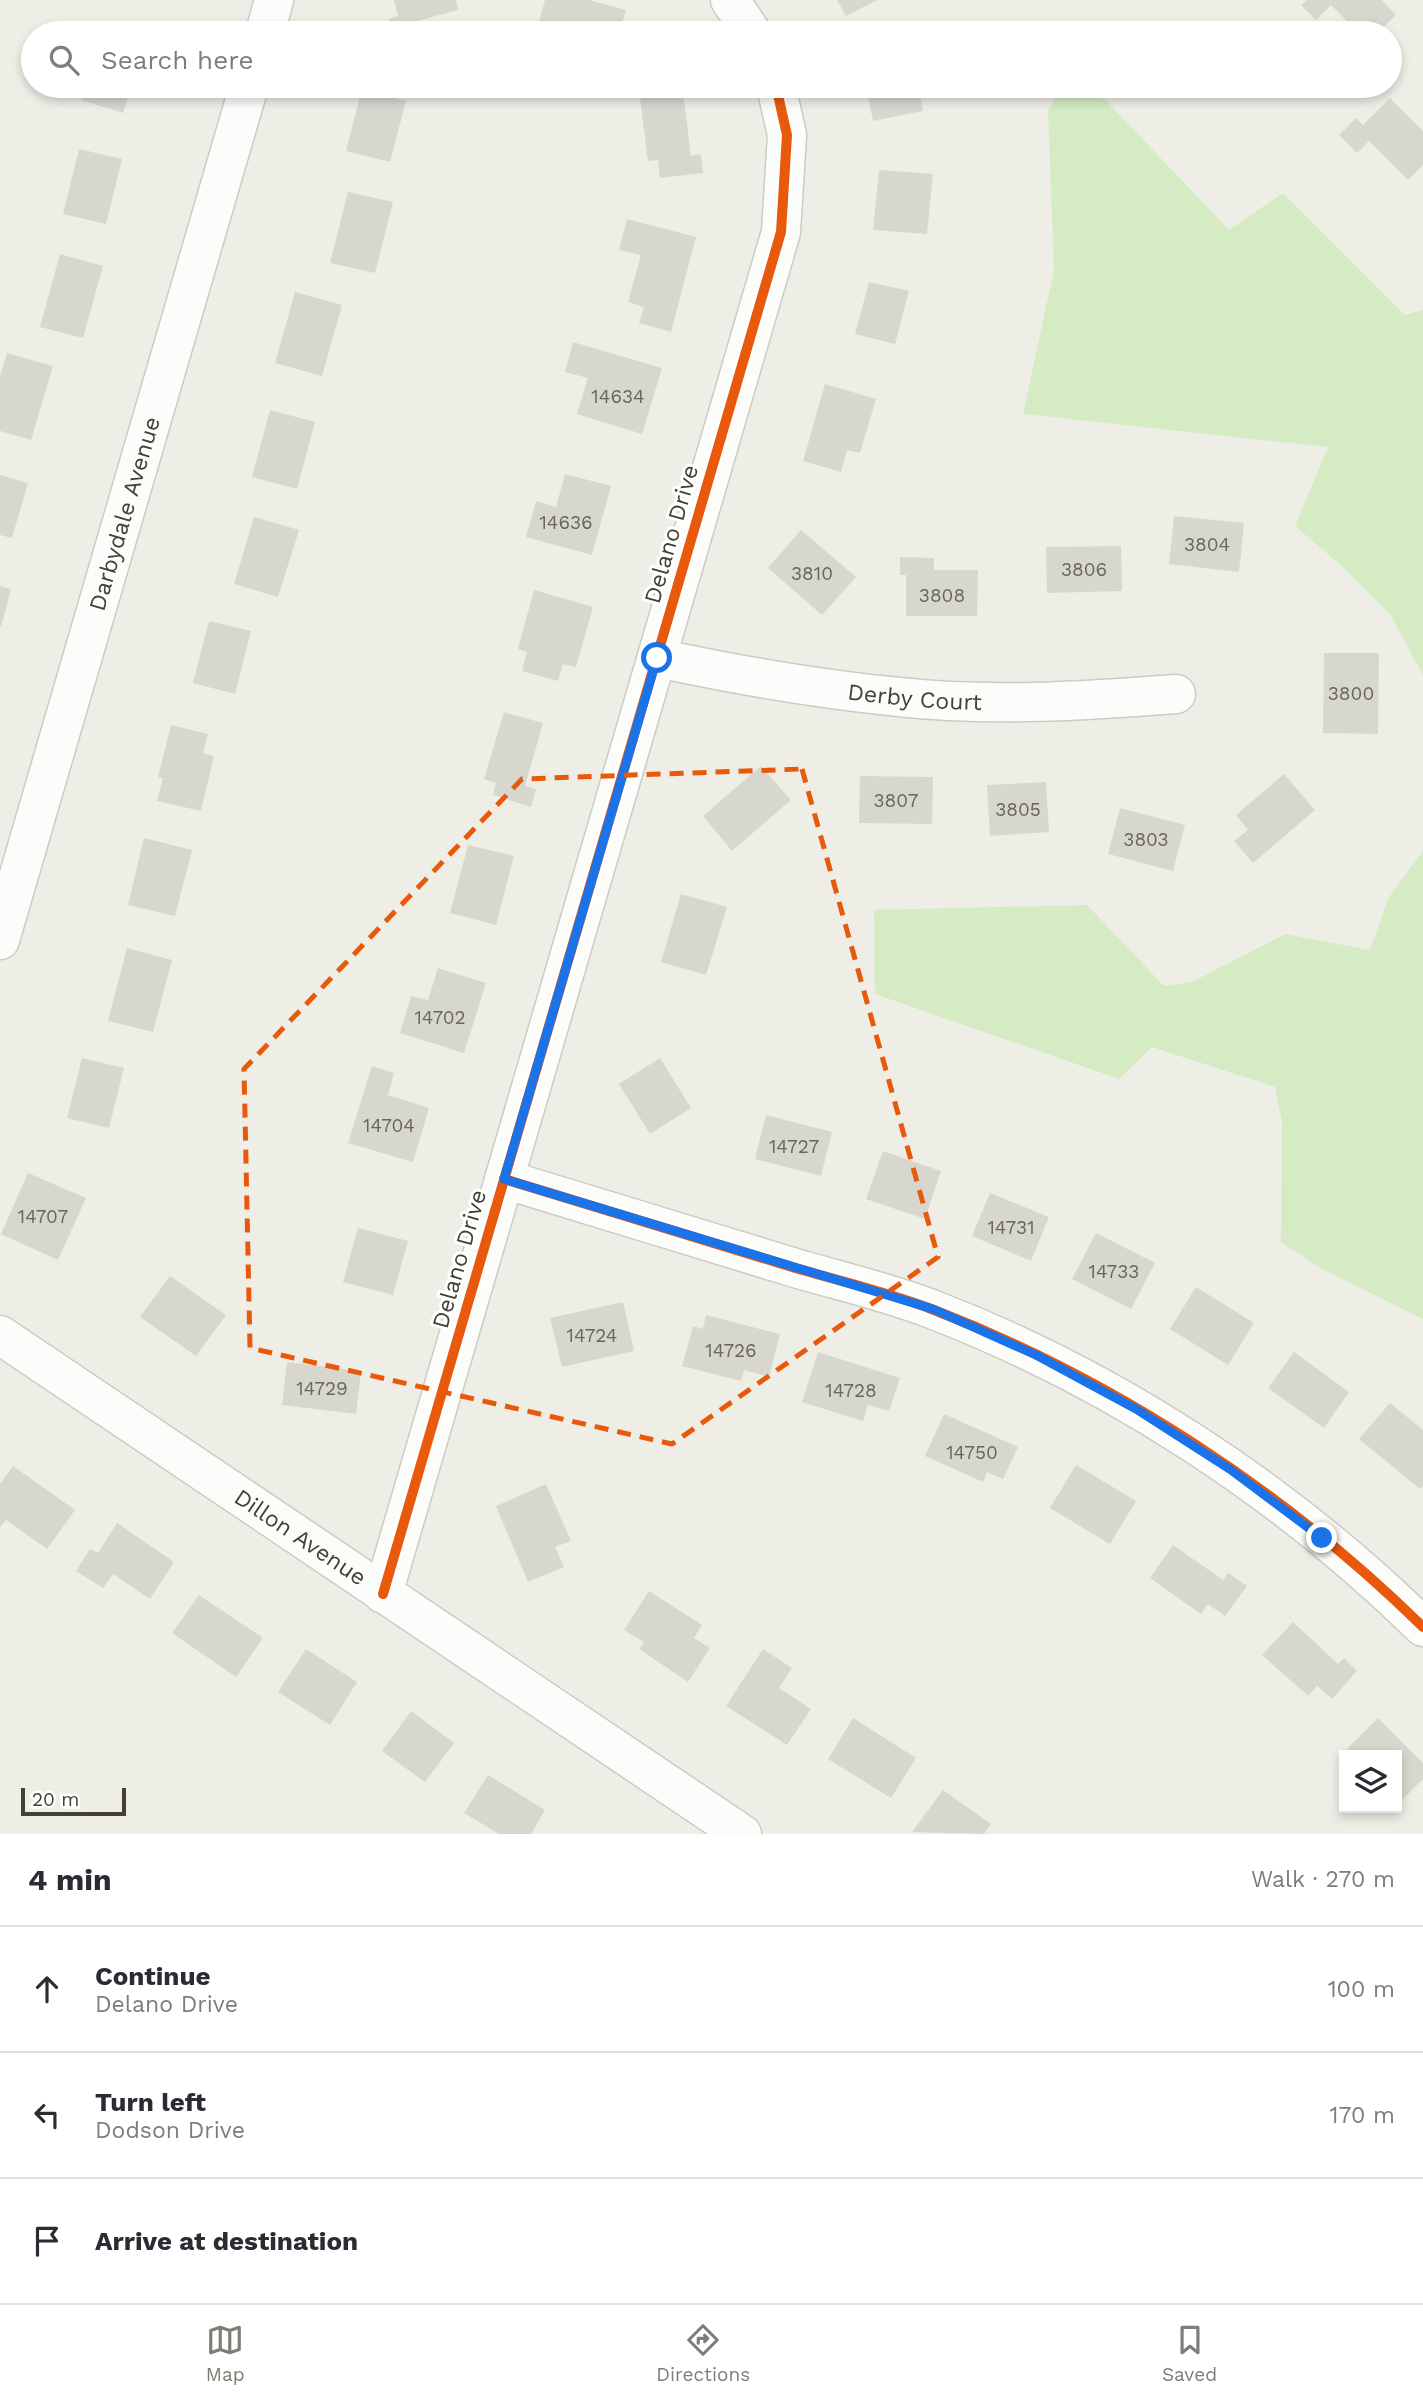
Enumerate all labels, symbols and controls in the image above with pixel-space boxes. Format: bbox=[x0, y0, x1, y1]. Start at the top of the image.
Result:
search box bbox=[21, 21, 1402, 98]
icon: search bbox=[45, 41, 83, 79]
text: Search here bbox=[101, 45, 253, 75]
house number: 14634 bbox=[591, 385, 645, 408]
street label: Darbydale Avenue bbox=[84, 414, 166, 614]
street label: Delano Drive bbox=[639, 462, 704, 607]
house number: 14636 bbox=[539, 511, 593, 534]
house number: 3804 bbox=[1184, 533, 1230, 556]
house number: 3806 bbox=[1061, 558, 1107, 581]
house number: 3810 bbox=[791, 562, 833, 585]
house number: 3808 bbox=[919, 584, 965, 607]
route start bbox=[641, 642, 672, 673]
street label: Derby Court bbox=[846, 678, 983, 716]
house number: 3800 bbox=[1328, 682, 1374, 705]
house number: 3807 bbox=[874, 789, 918, 812]
house number: 3805 bbox=[995, 798, 1041, 821]
house number: 3803 bbox=[1123, 828, 1169, 851]
house number: 14702 bbox=[414, 1006, 466, 1029]
house number: 14704 bbox=[363, 1114, 415, 1137]
house number: 14727 bbox=[769, 1135, 819, 1158]
street label: Delano Drive bbox=[427, 1187, 492, 1332]
house number: 14707 bbox=[18, 1205, 68, 1228]
house number: 14731 bbox=[987, 1216, 1035, 1239]
house number: 14733 bbox=[1089, 1260, 1139, 1283]
house number: 14724 bbox=[567, 1324, 617, 1347]
house number: 14726 bbox=[705, 1339, 757, 1362]
house number: 14729 bbox=[296, 1377, 348, 1400]
house number: 14728 bbox=[825, 1379, 877, 1402]
house number: 14750 bbox=[946, 1441, 998, 1464]
street label: Dillon Avenue bbox=[229, 1484, 371, 1591]
route end bbox=[1306, 1522, 1337, 1553]
map controls bbox=[1339, 1750, 1402, 1813]
button: layers bbox=[1339, 1750, 1402, 1813]
scale bar bbox=[21, 1785, 126, 1817]
text: 20 m bbox=[32, 1788, 79, 1811]
text: 4 min bbox=[28, 1862, 112, 1897]
text: Walk · 270 m bbox=[1251, 1866, 1395, 1893]
text: Continue bbox=[95, 1961, 211, 1991]
icon: ahead bbox=[28, 1970, 66, 2008]
text: 100 m bbox=[1328, 1976, 1395, 2003]
text: Delano Drive bbox=[95, 1991, 238, 2018]
text: Turn left bbox=[95, 2087, 206, 2117]
icon: left bbox=[28, 2096, 66, 2134]
text: 170 m bbox=[1330, 2102, 1395, 2129]
text: Dodson Drive bbox=[95, 2117, 245, 2144]
icon: arrive bbox=[28, 2222, 66, 2260]
text: Arrive at destination bbox=[95, 2226, 358, 2256]
tab: Map bbox=[206, 2321, 245, 2386]
tab: Directions bbox=[656, 2321, 750, 2386]
tab: Saved bbox=[1162, 2321, 1217, 2386]

